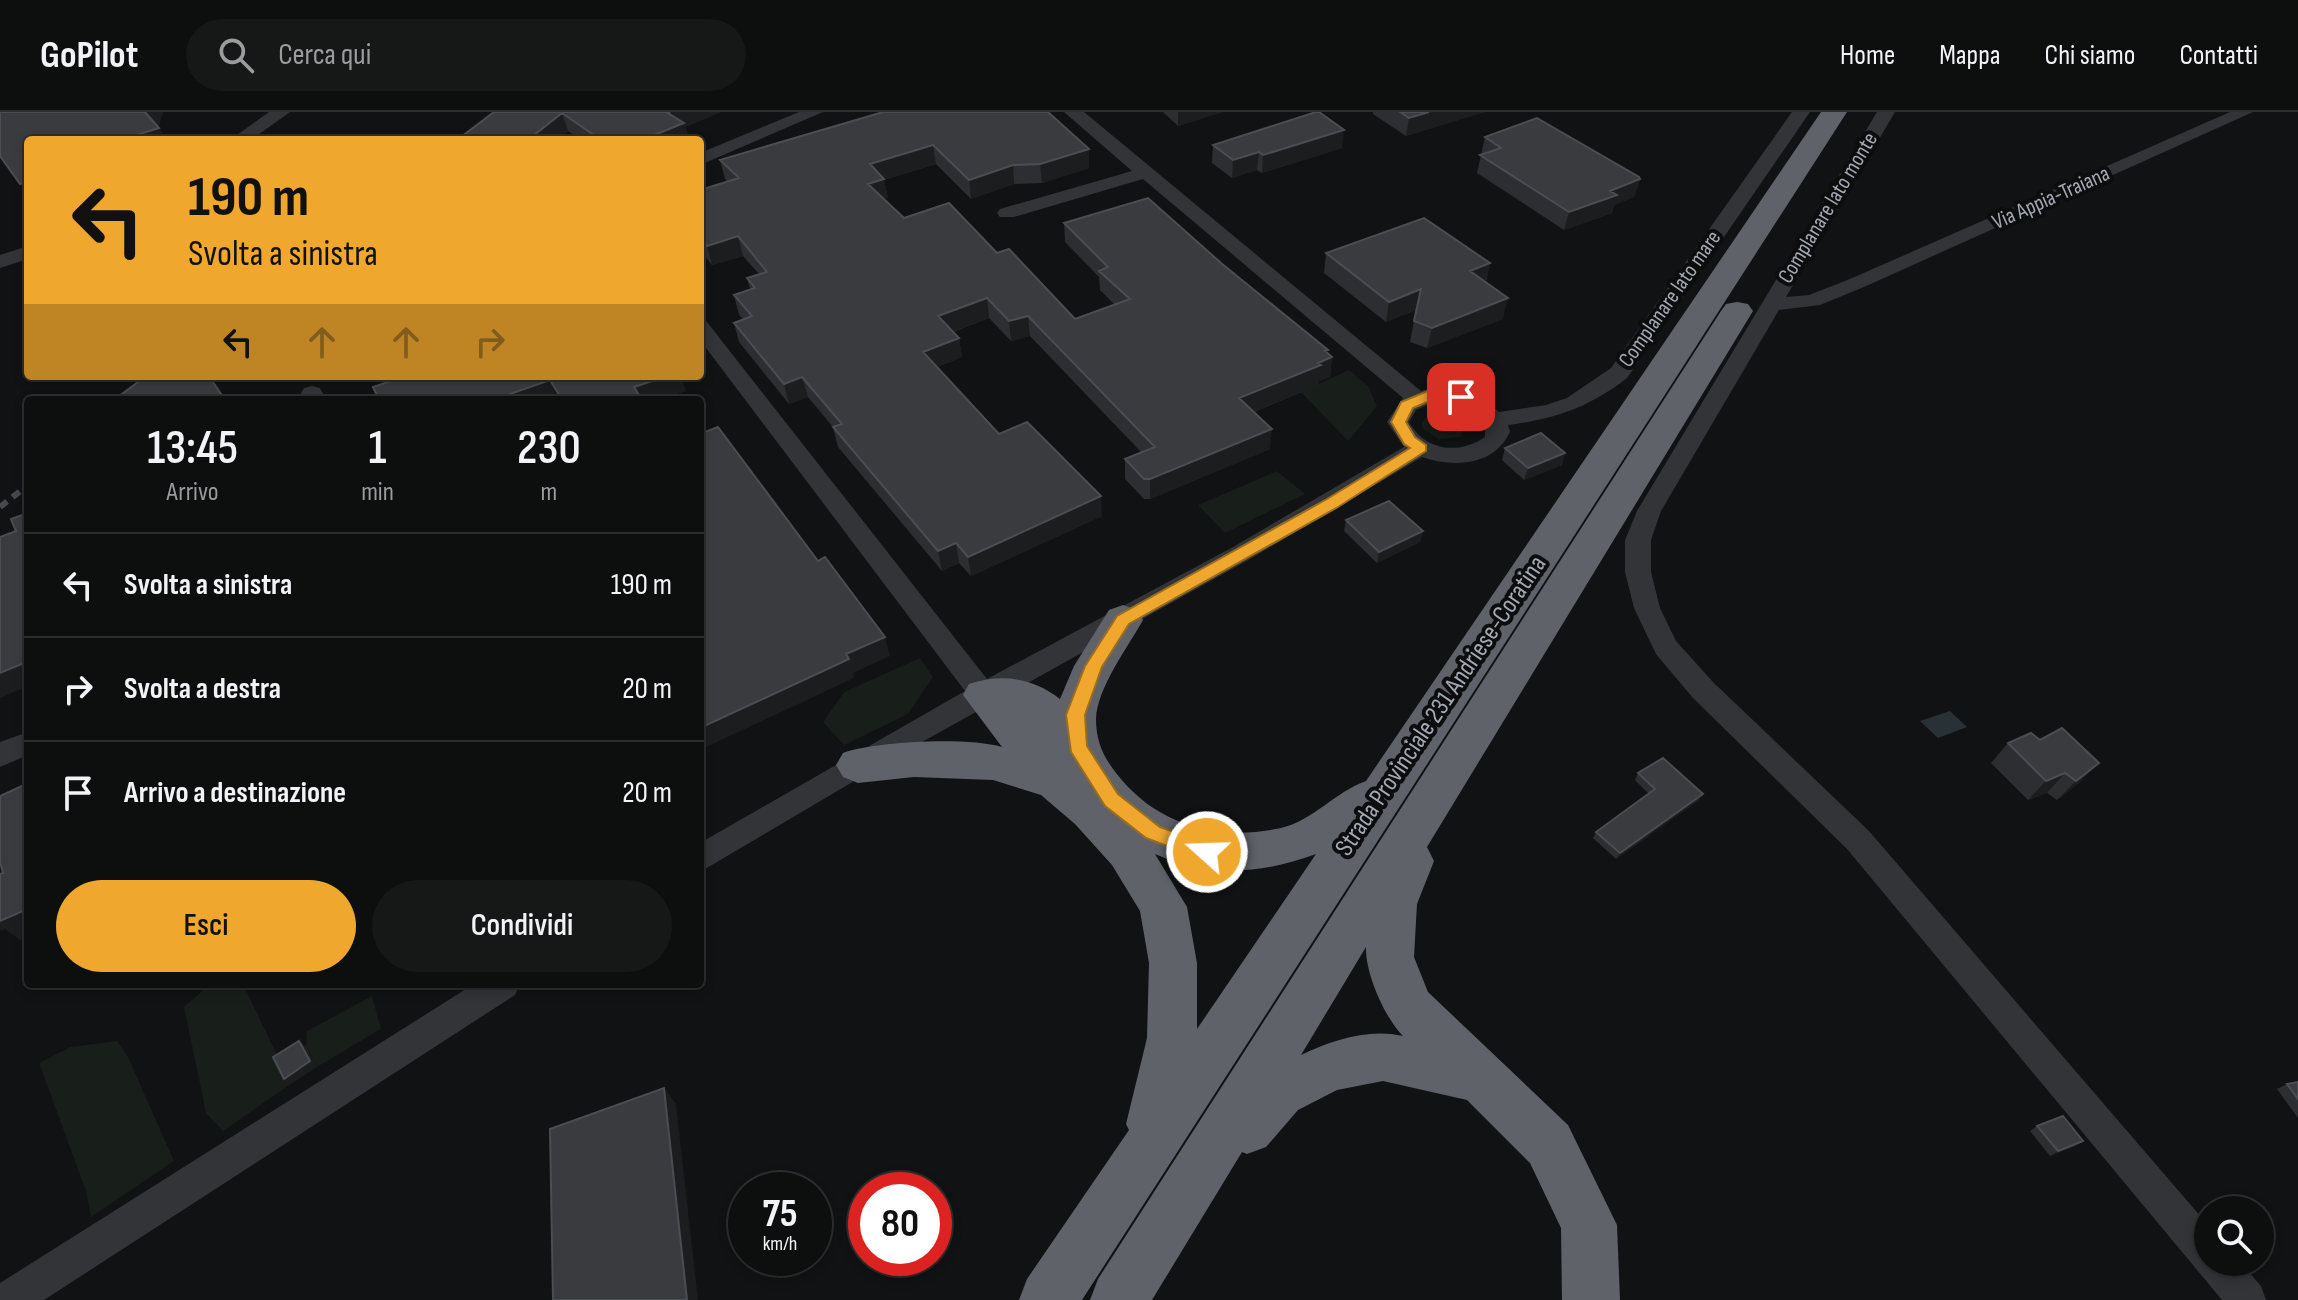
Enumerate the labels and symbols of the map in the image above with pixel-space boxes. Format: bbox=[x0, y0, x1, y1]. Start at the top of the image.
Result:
street label: Complanare lato monte bbox=[1772, 128, 1884, 288]
street label: Via Appia-Traiana bbox=[1988, 160, 2114, 236]
street label: Complanare lato mare bbox=[1613, 225, 1727, 373]
pin bbox=[1427, 363, 1495, 431]
street label: Strada Provinciale 231 Andriese-Coratina bbox=[1329, 550, 1553, 862]
position arrow bbox=[1165, 810, 1249, 894]
speed limit sign: 80 bbox=[848, 1172, 952, 1276]

